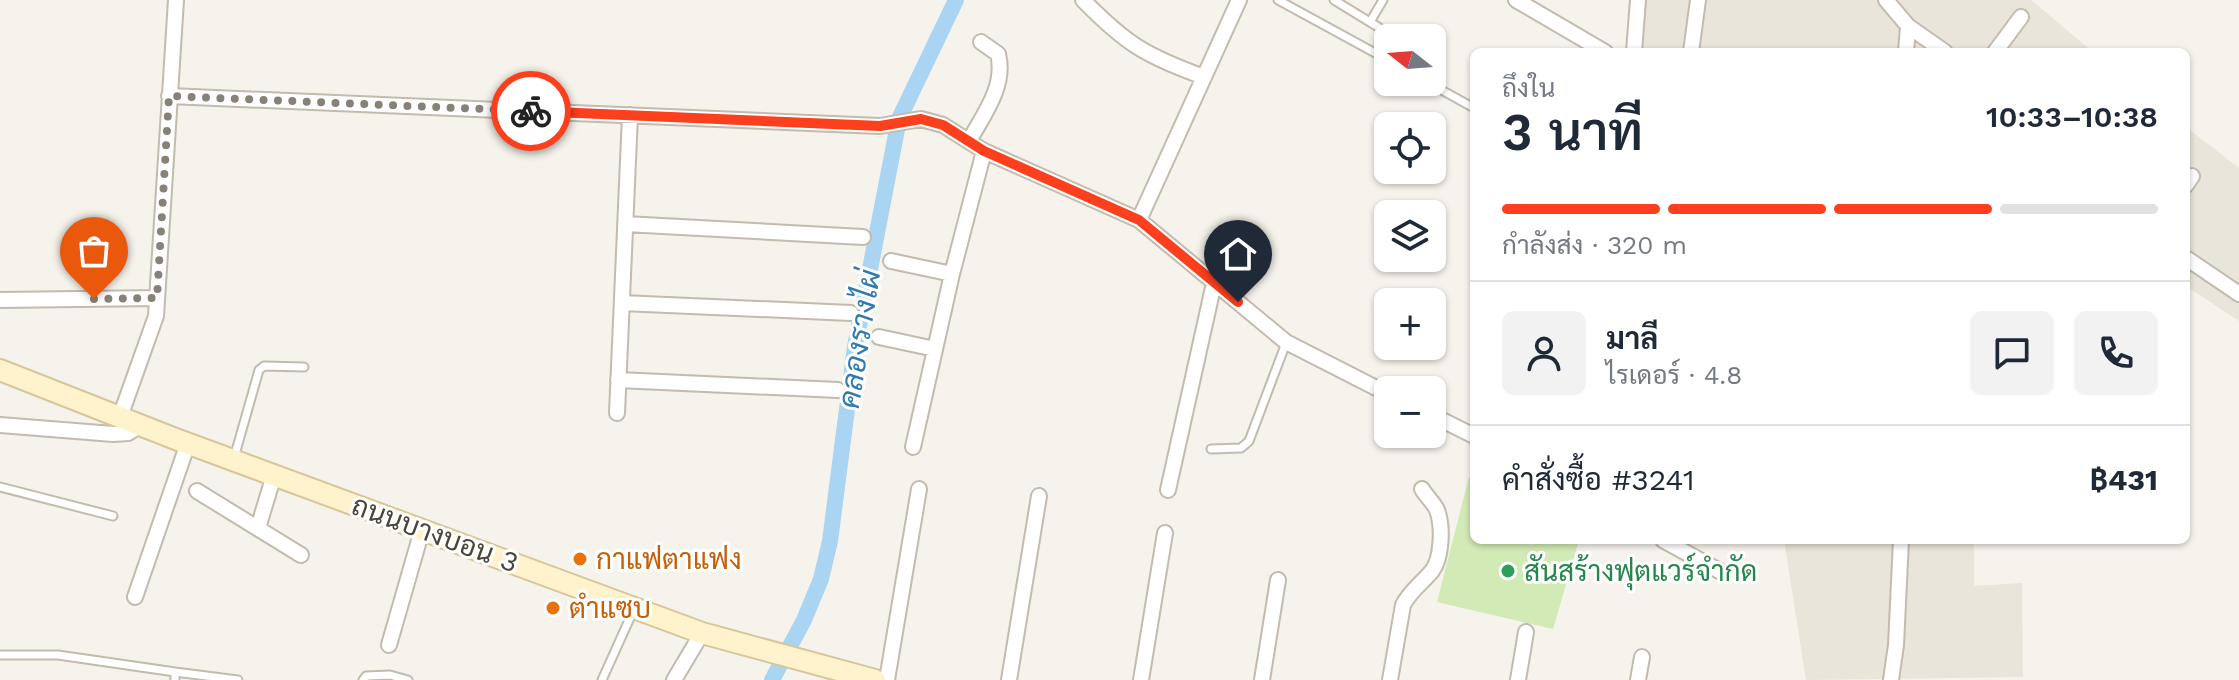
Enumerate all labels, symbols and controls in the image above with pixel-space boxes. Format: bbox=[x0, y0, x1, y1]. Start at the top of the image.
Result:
north arrow bbox=[1374, 24, 1446, 96]
map controls bbox=[1374, 24, 1446, 448]
courier bbox=[491, 71, 571, 151]
text: ถึงใน bbox=[1502, 73, 1555, 103]
icon: bike bbox=[509, 89, 553, 133]
text: 10:33–10:38 bbox=[1986, 99, 2158, 134]
text: 3 นาที bbox=[1502, 102, 1643, 163]
button: locate bbox=[1374, 112, 1446, 184]
button: layers bbox=[1374, 200, 1446, 272]
pin bbox=[60, 217, 128, 299]
pin bbox=[1204, 220, 1272, 302]
icon: bag bbox=[72, 229, 116, 273]
text: กำลังส่ง · 320 m bbox=[1502, 230, 1687, 260]
icon: home bbox=[1216, 232, 1260, 276]
water label: คลองรางไผ่ bbox=[829, 265, 888, 411]
button: + bbox=[1374, 288, 1446, 360]
button: person bbox=[1502, 311, 1586, 395]
button: chat bbox=[1970, 311, 2054, 395]
button: phone bbox=[2074, 311, 2158, 395]
text: มาลี bbox=[1606, 321, 1658, 356]
text: ไรเดอร์ · 4.8 bbox=[1606, 360, 1742, 390]
button: − bbox=[1374, 376, 1446, 448]
text: คำสั่งซื้อ #3241 bbox=[1502, 462, 1695, 497]
text: ฿431 bbox=[2090, 462, 2158, 497]
street label: ถนนบางบอน 3 bbox=[347, 489, 523, 579]
place label: กาแฟตาแฟง bbox=[596, 543, 742, 576]
marker: กาแฟตาแฟง bbox=[571, 550, 589, 568]
place label: สันสร้างฟุตแวร์จำกัด bbox=[1524, 552, 1757, 591]
marker: สันสร้างฟุตแวร์จำกัด bbox=[1499, 562, 1517, 580]
place label: ตำแซบ bbox=[569, 592, 651, 625]
marker: ตำแซบ bbox=[544, 599, 562, 617]

